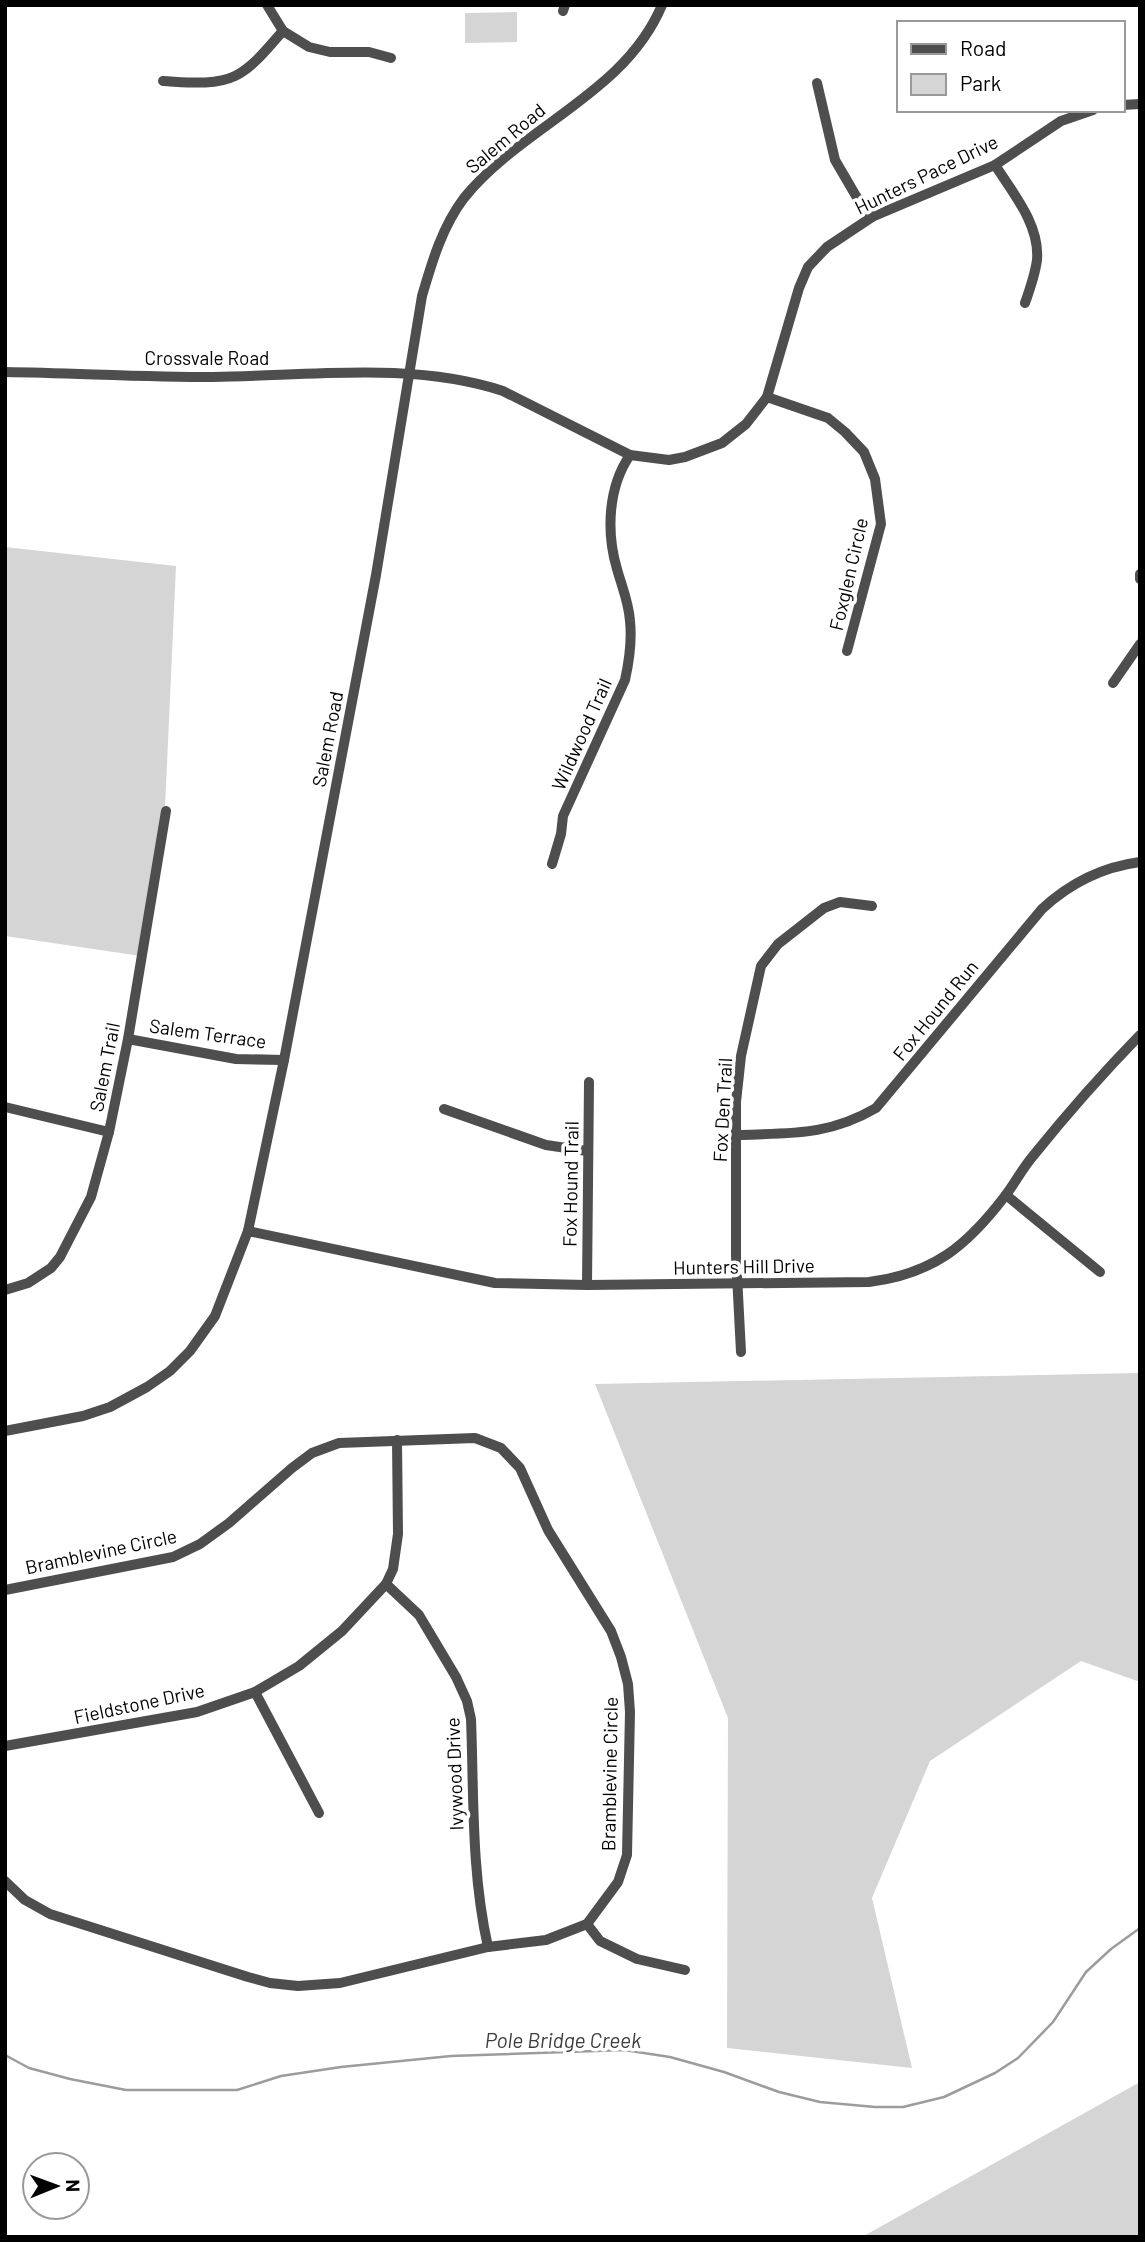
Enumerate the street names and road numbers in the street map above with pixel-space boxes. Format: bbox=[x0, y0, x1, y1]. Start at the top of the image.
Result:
street label: Salem Road bbox=[461, 98, 549, 178]
street label: Hunters Pace Drive bbox=[851, 129, 1001, 219]
street label: Crossvale Road bbox=[145, 346, 269, 369]
street label: Foxglen Circle bbox=[824, 515, 872, 633]
street label: Wildwood Trail bbox=[546, 674, 616, 794]
street label: Salem Road bbox=[306, 689, 348, 789]
street label: Fox Hound Run bbox=[888, 955, 982, 1065]
street label: Salem Terrace bbox=[148, 1013, 268, 1053]
street label: Salem Trail bbox=[84, 1020, 124, 1114]
street label: Fox Den Trail bbox=[708, 1057, 736, 1163]
street label: Fox Hound Trail bbox=[557, 1121, 583, 1247]
street label: Hunters Hill Drive bbox=[673, 1253, 815, 1279]
street label: Bramblevine Circle bbox=[23, 1524, 179, 1578]
street label: Fieldstone Drive bbox=[72, 1678, 206, 1728]
street label: Bramblevine Circle bbox=[596, 1697, 622, 1851]
street label: Ivywood Drive bbox=[441, 1717, 467, 1831]

